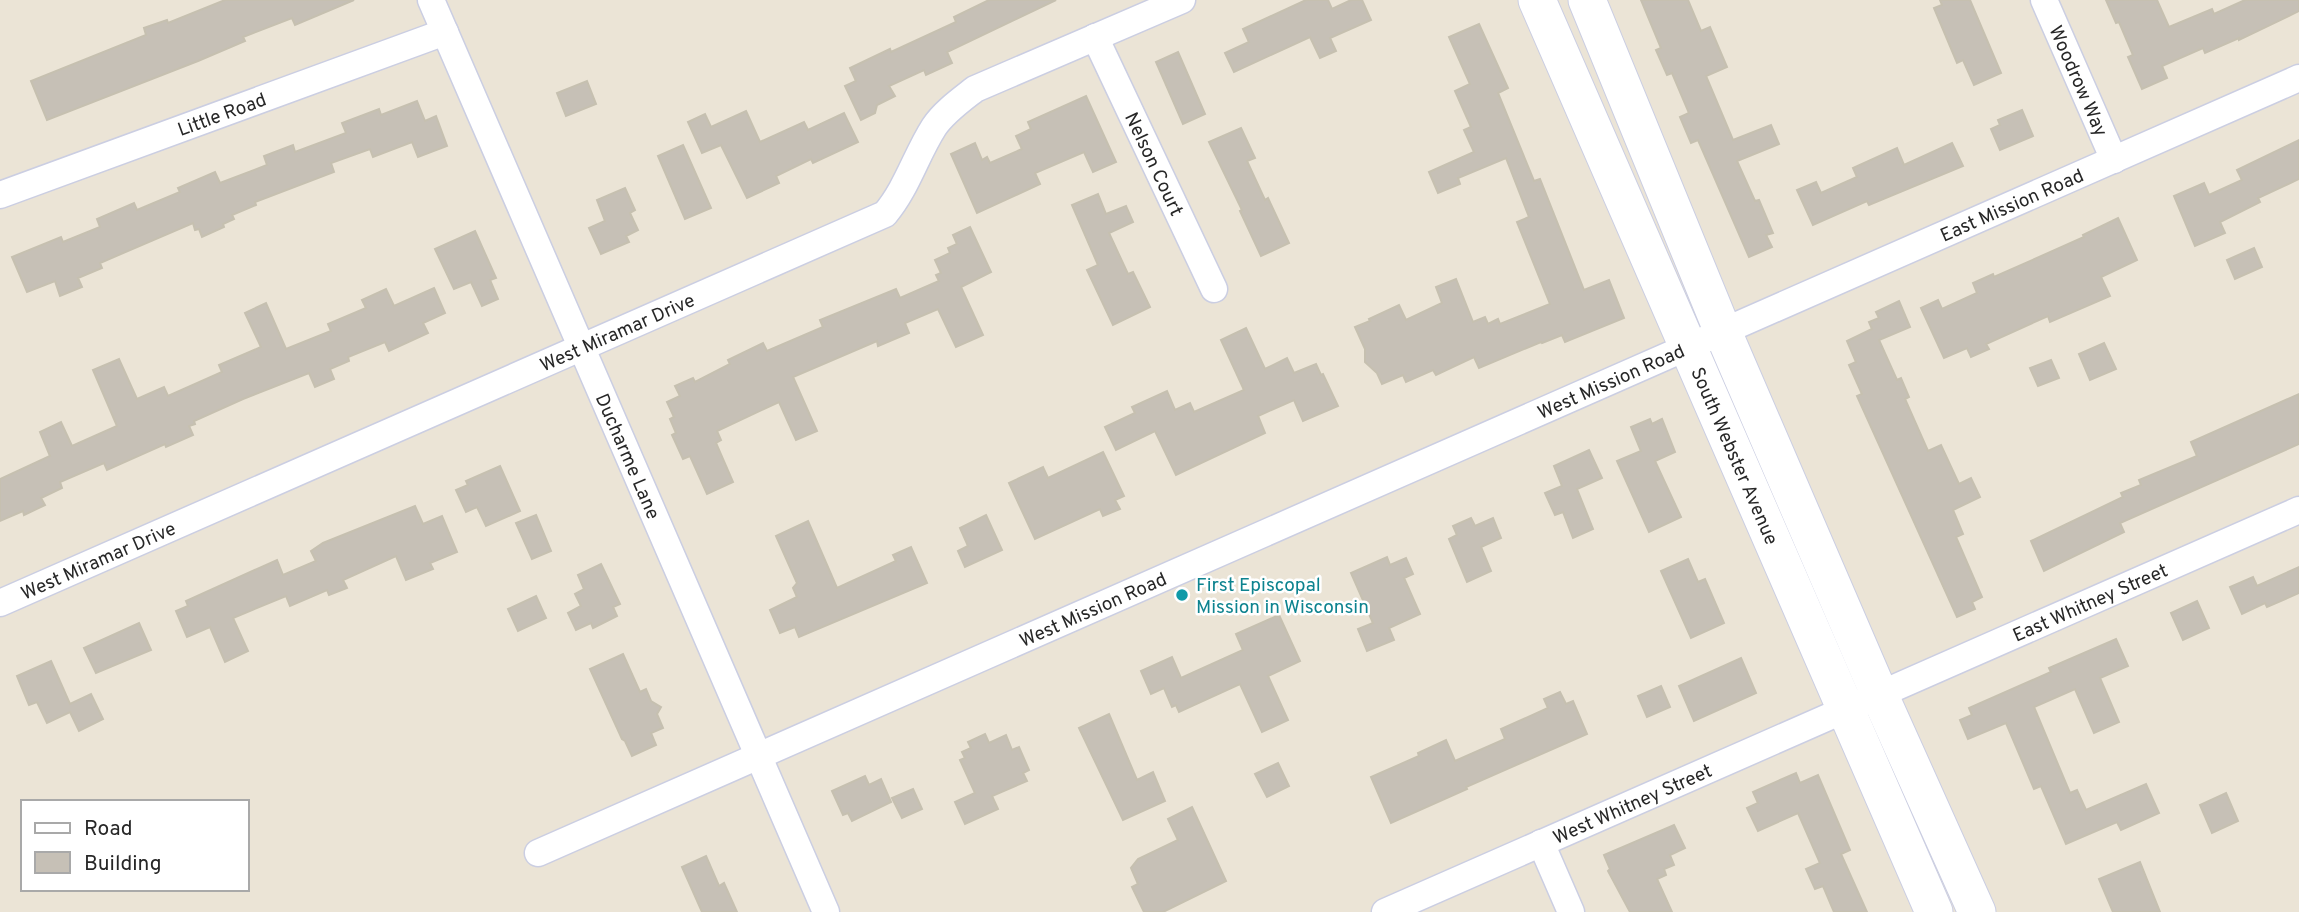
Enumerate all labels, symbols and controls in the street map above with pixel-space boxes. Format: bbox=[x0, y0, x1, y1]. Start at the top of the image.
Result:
street label: Woodrow Way bbox=[2043, 22, 2112, 141]
street label: Little Road bbox=[175, 88, 270, 143]
street label: Nelson Court bbox=[1118, 109, 1188, 220]
street label: East Mission Road bbox=[1937, 164, 2088, 248]
street label: West Miramar Drive bbox=[537, 289, 699, 378]
street label: West Mission Road bbox=[1534, 340, 1689, 426]
street label: South Webster Avenue bbox=[1684, 364, 1783, 549]
street label: Ducharme Lane bbox=[589, 390, 664, 523]
street label: West Miramar Drive bbox=[18, 517, 180, 606]
street label: East Whitney Street bbox=[2009, 559, 2172, 648]
street label: West Mission Road bbox=[1016, 568, 1171, 654]
place label: First Episcopal Mission in Wisconsin bbox=[1196, 574, 1369, 620]
marker: First Episcopal Mission in Wisconsin bbox=[1174, 587, 1190, 603]
street label: West Whitney Street bbox=[1550, 760, 1716, 851]
legend bbox=[21, 800, 248, 891]
text: Road bbox=[84, 816, 133, 843]
text: Building bbox=[84, 851, 162, 878]

